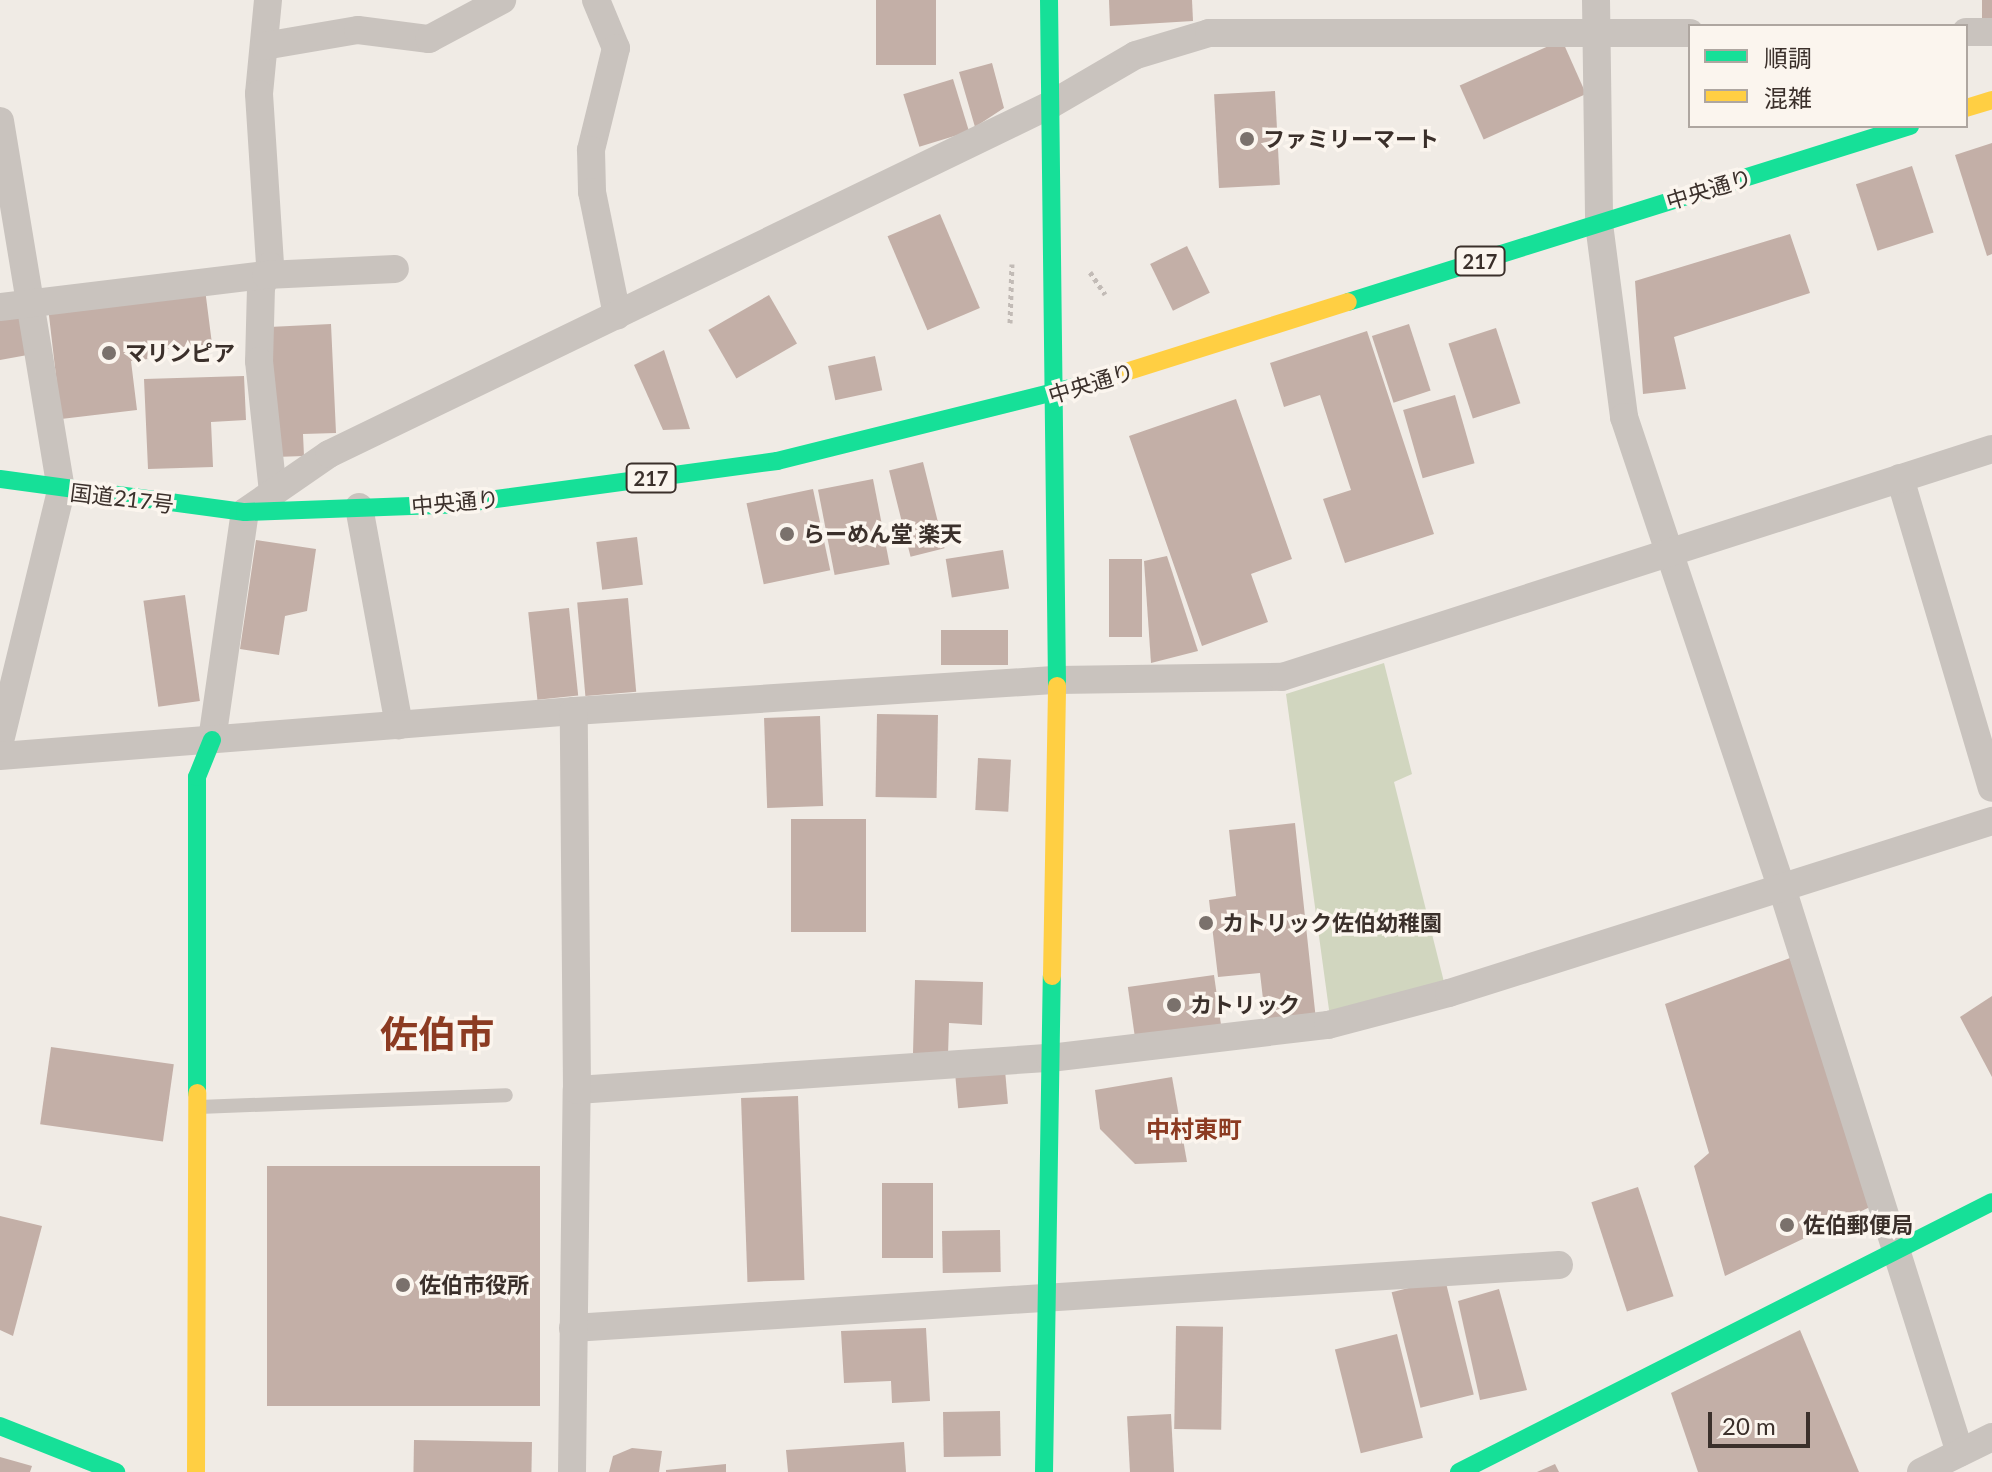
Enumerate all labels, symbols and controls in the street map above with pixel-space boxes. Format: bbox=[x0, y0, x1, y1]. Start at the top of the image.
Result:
legend bbox=[1688, 24, 1968, 128]
text: 順調 bbox=[1764, 43, 1812, 72]
text: 混雑 bbox=[1764, 83, 1812, 112]
place label: ファミリーマート bbox=[1263, 126, 1439, 152]
marker: ファミリーマート bbox=[1238, 130, 1256, 148]
street label: 中央通り bbox=[1663, 164, 1755, 214]
road number: 217 bbox=[1454, 245, 1506, 277]
place label: マリンピア bbox=[125, 340, 235, 366]
marker: マリンピア bbox=[100, 344, 118, 362]
street label: 中央通り bbox=[1045, 358, 1137, 408]
road number: 217 bbox=[625, 462, 677, 494]
street label: 国道217号 bbox=[69, 479, 175, 517]
street label: 中央通り bbox=[410, 485, 500, 519]
place label: らーめん堂 楽天 bbox=[803, 521, 962, 547]
marker: らーめん堂 楽天 bbox=[778, 525, 796, 543]
place label: カトリック佐伯幼稚園 bbox=[1222, 910, 1442, 936]
marker: カトリック佐伯幼稚園 bbox=[1197, 914, 1215, 932]
place label: カトリック bbox=[1190, 992, 1300, 1018]
marker: カトリック bbox=[1165, 996, 1183, 1014]
district label: 佐伯市 bbox=[380, 1011, 494, 1057]
district label: 中村東町 bbox=[1146, 1115, 1242, 1143]
place label: 佐伯郵便局 bbox=[1803, 1212, 1913, 1238]
marker: 佐伯郵便局 bbox=[1778, 1216, 1796, 1234]
place label: 佐伯市役所 bbox=[419, 1272, 529, 1298]
marker: 佐伯市役所 bbox=[394, 1276, 412, 1294]
scale bar bbox=[1712, 1396, 1814, 1446]
text: 20 m bbox=[1722, 1411, 1776, 1440]

